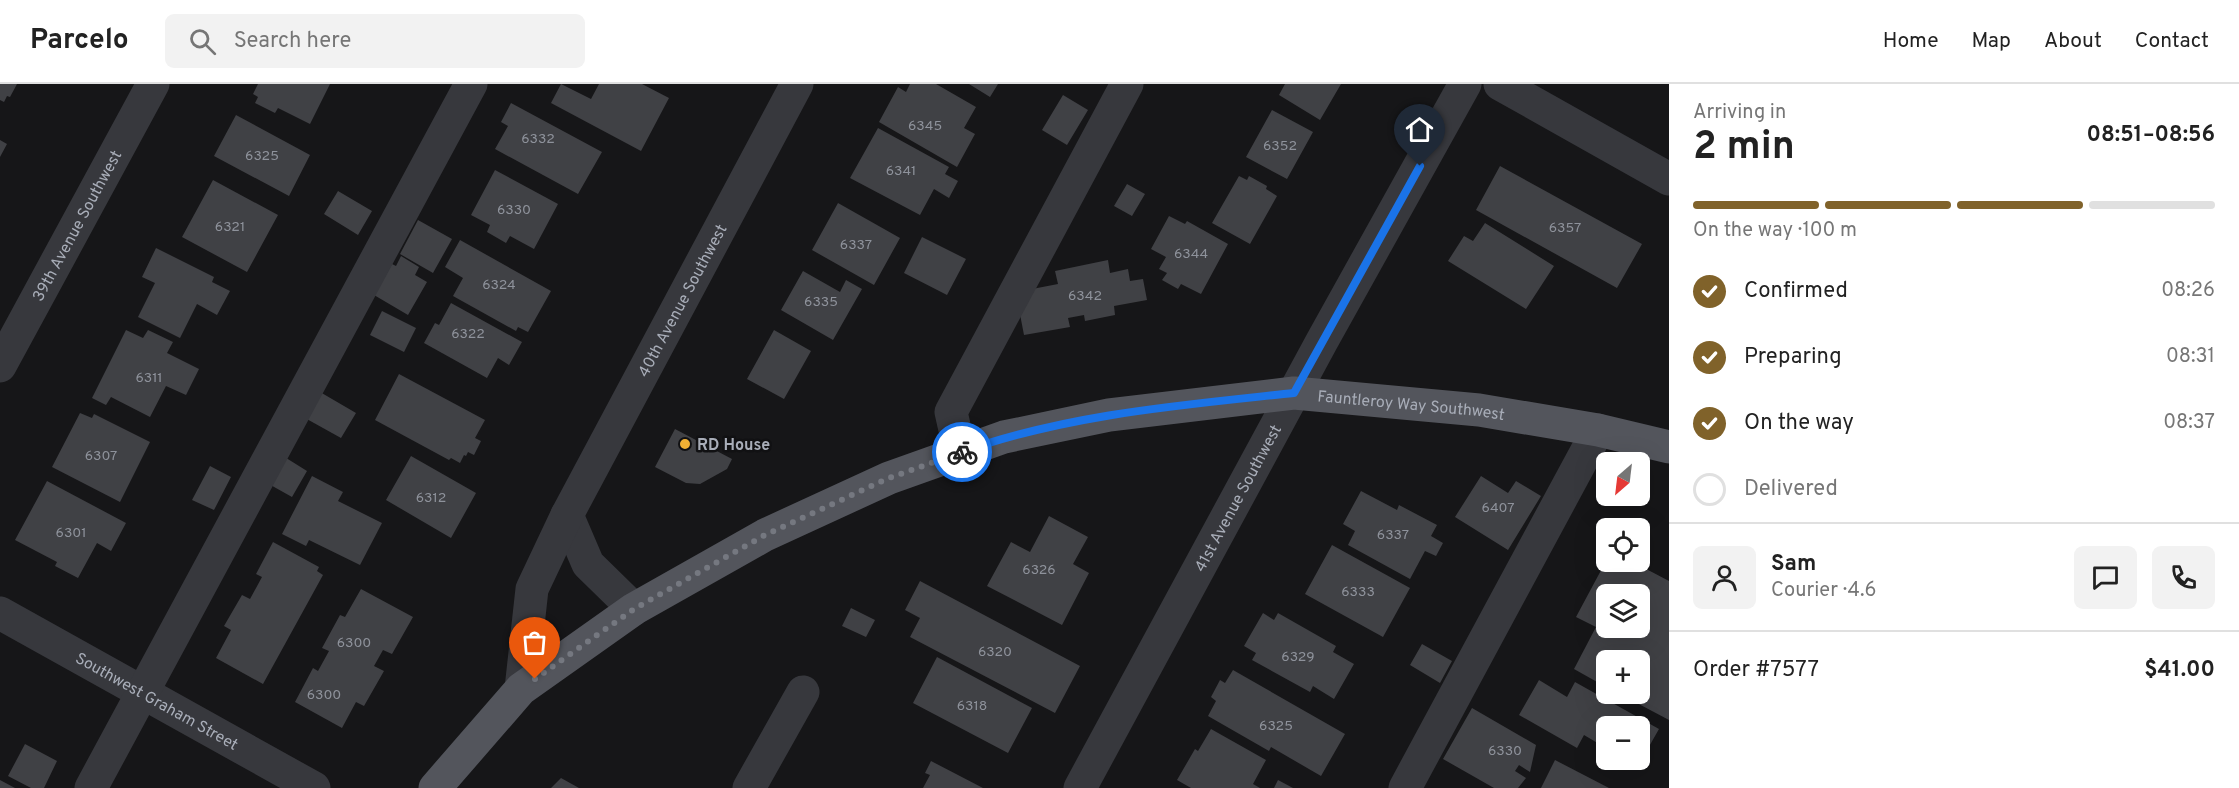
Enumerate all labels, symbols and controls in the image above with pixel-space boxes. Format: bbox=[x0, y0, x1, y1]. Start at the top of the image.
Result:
search box bbox=[165, 14, 585, 68]
text: Parcelo bbox=[30, 23, 129, 59]
icon: search bbox=[186, 25, 219, 58]
text: Search here bbox=[234, 28, 351, 55]
text: Home bbox=[1883, 28, 1939, 55]
text: Map bbox=[1972, 28, 2011, 55]
text: About bbox=[2044, 28, 2102, 55]
text: Contact bbox=[2135, 28, 2209, 55]
text: Arriving in bbox=[1693, 100, 1786, 126]
pin bbox=[1394, 104, 1445, 166]
icon: home bbox=[1403, 113, 1436, 146]
house number: 6345 bbox=[908, 118, 942, 135]
text: 08:51–08:56 bbox=[2086, 122, 2215, 149]
text: 2 min bbox=[1693, 124, 1795, 173]
house number: 6332 bbox=[521, 131, 555, 148]
house number: 6352 bbox=[1263, 138, 1297, 155]
street label: 39th Avenue Southwest bbox=[29, 147, 127, 305]
house number: 6325 bbox=[245, 148, 279, 165]
house number: 6341 bbox=[886, 163, 916, 180]
house number: 6330 bbox=[497, 202, 531, 219]
text: On the way · 100 m bbox=[1693, 218, 1857, 244]
house number: 6321 bbox=[215, 219, 245, 236]
house number: 6357 bbox=[1549, 220, 1581, 237]
street label: 40th Avenue Southwest bbox=[634, 221, 732, 381]
house number: 6337 bbox=[840, 237, 872, 254]
house number: 6344 bbox=[1174, 246, 1208, 263]
icon: check bbox=[1693, 275, 1726, 308]
house number: 6324 bbox=[482, 277, 516, 294]
text: Confirmed bbox=[1744, 278, 1848, 305]
text: 08:26 bbox=[2161, 278, 2215, 304]
house number: 6342 bbox=[1068, 288, 1102, 305]
house number: 6335 bbox=[804, 294, 838, 311]
house number: 6322 bbox=[451, 326, 485, 343]
icon: check bbox=[1693, 341, 1726, 374]
text: Preparing bbox=[1744, 344, 1842, 371]
text: 08:31 bbox=[2166, 344, 2215, 370]
house number: 6311 bbox=[135, 370, 163, 387]
street label: Fauntleroy Way Southwest bbox=[1317, 387, 1506, 426]
icon: check bbox=[1693, 407, 1726, 440]
text: On the way bbox=[1744, 410, 1854, 437]
text: 08:37 bbox=[2163, 410, 2215, 436]
courier bbox=[932, 422, 992, 482]
street label: 41st Avenue Southwest bbox=[1191, 422, 1287, 576]
place label: RD House bbox=[697, 436, 770, 456]
icon: bike bbox=[946, 436, 979, 469]
marker: RD House bbox=[678, 437, 692, 451]
house number: 6307 bbox=[85, 448, 117, 465]
north arrow bbox=[1596, 452, 1650, 506]
map controls bbox=[1596, 452, 1650, 770]
text: Delivered bbox=[1744, 476, 1838, 503]
house number: 6312 bbox=[416, 490, 446, 507]
house number: 6407 bbox=[1482, 500, 1514, 517]
button: locate bbox=[1596, 518, 1650, 572]
house number: 6301 bbox=[56, 525, 86, 542]
house number: 6337 bbox=[1377, 527, 1409, 544]
button: person bbox=[1693, 546, 1756, 609]
button: chat bbox=[2074, 546, 2137, 609]
button: phone bbox=[2152, 546, 2215, 609]
text: Sam bbox=[1771, 551, 1816, 578]
house number: 6326 bbox=[1022, 562, 1056, 579]
text: Courier · 4.6 bbox=[1771, 578, 1876, 604]
house number: 6333 bbox=[1341, 584, 1375, 601]
button: layers bbox=[1596, 584, 1650, 638]
pin bbox=[509, 617, 560, 679]
icon: bag bbox=[518, 626, 551, 659]
house number: 6300 bbox=[337, 635, 371, 652]
house number: 6320 bbox=[978, 644, 1012, 661]
street label: Southwest Graham Street bbox=[71, 649, 241, 756]
house number: 6329 bbox=[1281, 649, 1315, 666]
button: + bbox=[1596, 650, 1650, 704]
text: Order #7577 bbox=[1693, 657, 1819, 684]
text: $41.00 bbox=[2144, 657, 2215, 684]
house number: 6300 bbox=[307, 687, 341, 704]
house number: 6318 bbox=[957, 698, 987, 715]
button: − bbox=[1596, 716, 1650, 770]
house number: 6325 bbox=[1259, 718, 1293, 735]
house number: 6330 bbox=[1488, 743, 1522, 760]

